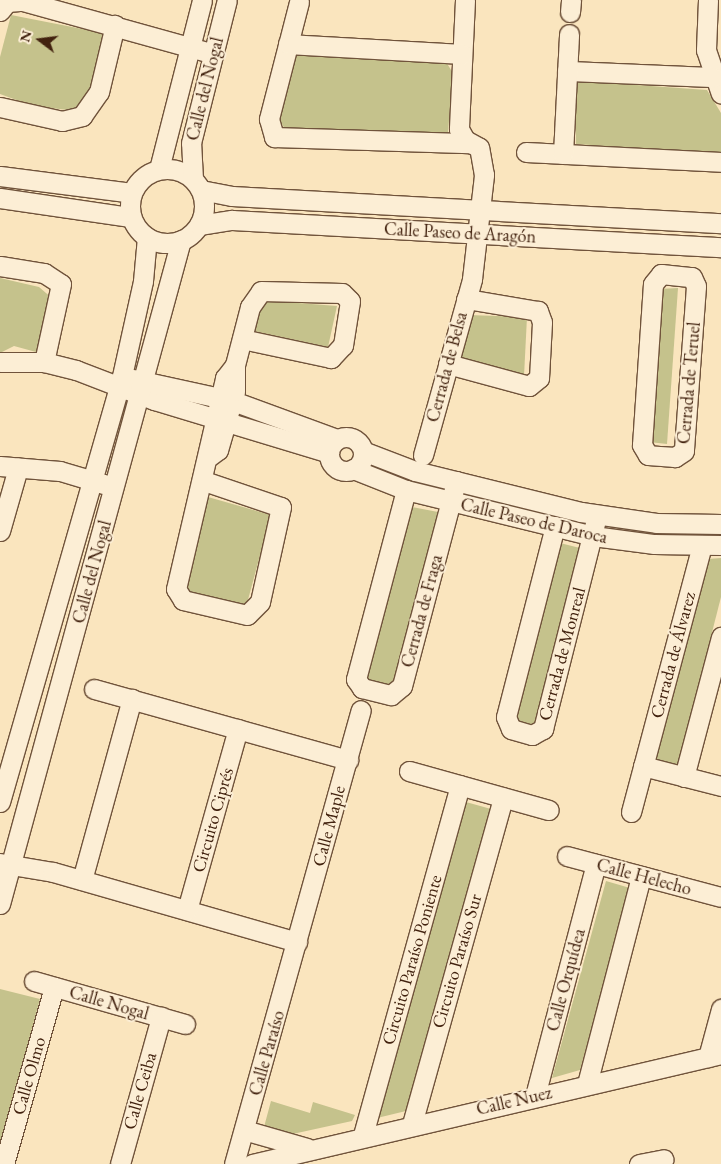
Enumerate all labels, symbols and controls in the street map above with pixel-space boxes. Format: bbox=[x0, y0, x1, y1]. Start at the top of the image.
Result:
north arrow bbox=[15, 15, 65, 65]
text: N bbox=[15, 28, 36, 44]
street label: Calle del Nogal bbox=[182, 35, 228, 143]
street label: Calle Paseo de Aragón bbox=[383, 218, 537, 248]
street label: Cerrada de Belsa bbox=[422, 309, 472, 425]
street label: Cerrada de Teruel bbox=[673, 321, 705, 445]
street label: Calle Paseo de Daroca bbox=[458, 494, 610, 548]
street label: Calle del Nogal bbox=[68, 518, 116, 626]
street label: Cerrada de Fraga bbox=[397, 552, 447, 670]
street label: Cerrada de Monreal bbox=[534, 585, 590, 723]
street label: Cerrada de Álvarez bbox=[646, 589, 700, 721]
street label: Circuito Ciprés bbox=[188, 765, 238, 875]
street label: Calle Maple bbox=[308, 783, 350, 869]
street label: Calle Helecho bbox=[594, 854, 694, 900]
street label: Circuito Paraíso Poniente bbox=[377, 873, 447, 1047]
street label: Circuito Paraíso Sur bbox=[428, 891, 486, 1031]
street label: Calle Orquídea bbox=[542, 926, 590, 1034]
street label: Calle Nogal bbox=[67, 981, 151, 1025]
street label: Calle Paraíso bbox=[245, 1008, 289, 1098]
street label: Calle Olmo bbox=[8, 1034, 50, 1118]
street label: Calle Ceiba bbox=[119, 1050, 161, 1132]
street label: Calle Nuez bbox=[474, 1082, 554, 1120]

